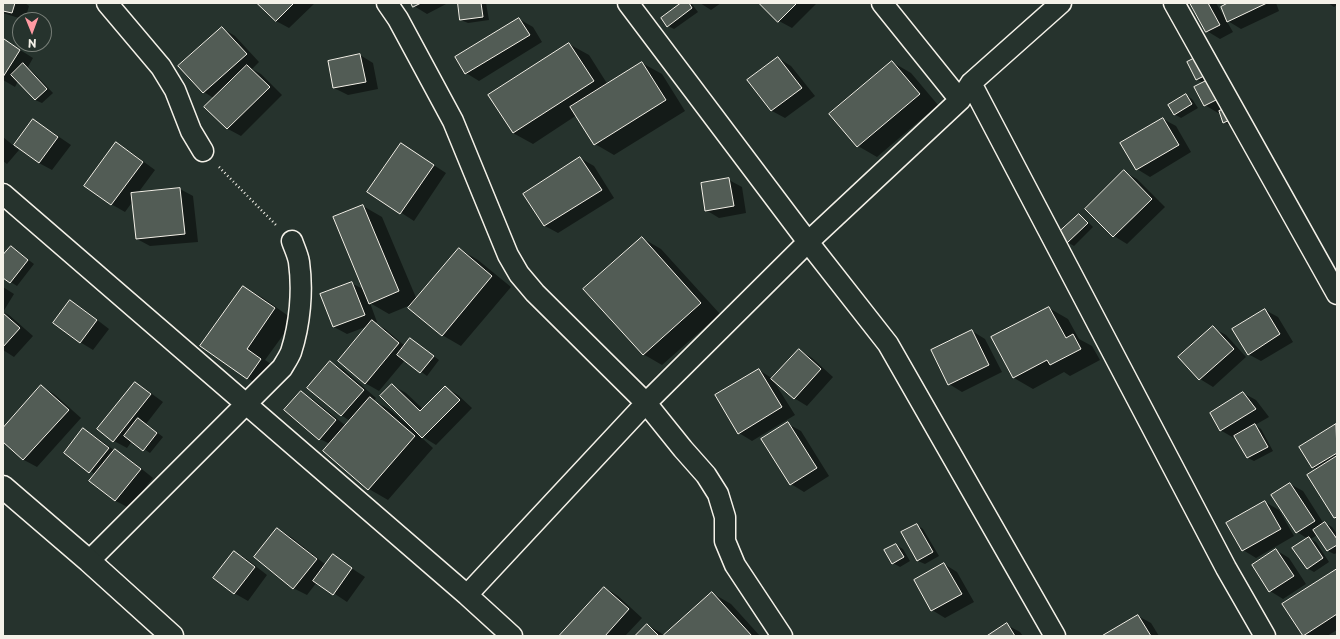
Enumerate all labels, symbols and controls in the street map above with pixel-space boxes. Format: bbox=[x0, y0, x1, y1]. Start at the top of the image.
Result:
north arrow bbox=[12, 12, 52, 52]
text: N bbox=[28, 35, 37, 52]

